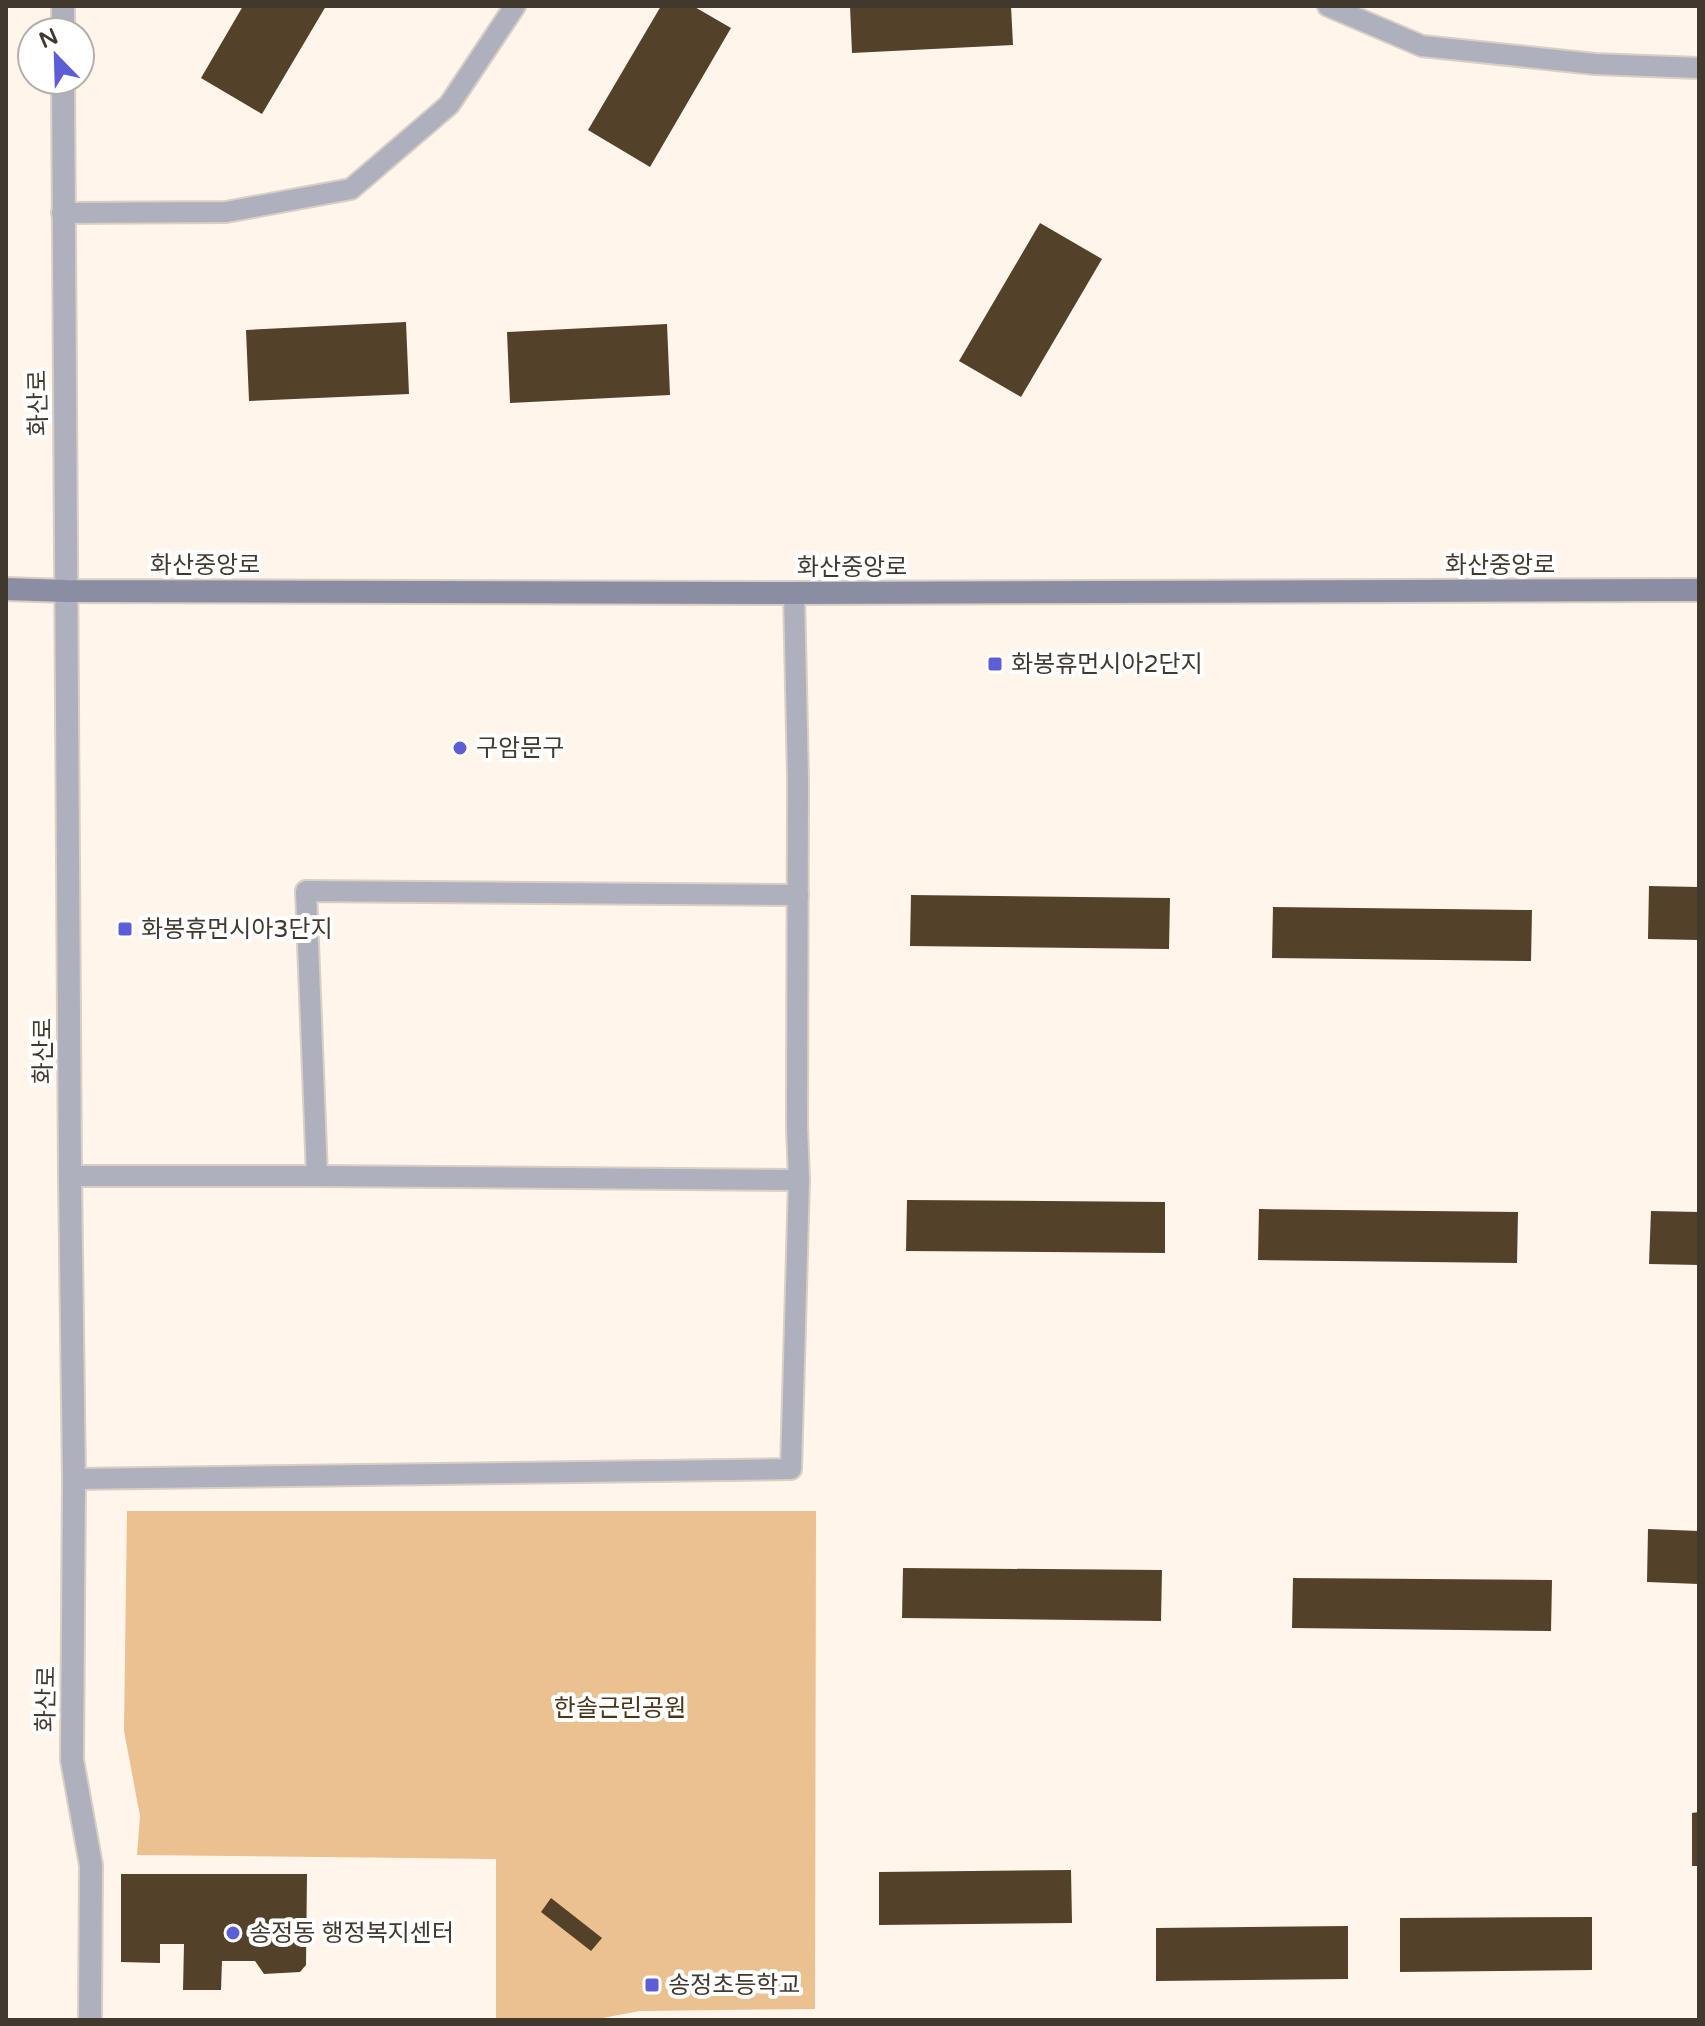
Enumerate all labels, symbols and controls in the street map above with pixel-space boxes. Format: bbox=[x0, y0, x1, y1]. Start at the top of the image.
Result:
north arrow bbox=[16, 16, 96, 96]
text: N bbox=[35, 23, 62, 54]
street label: 화산로 bbox=[23, 370, 54, 436]
street label: 화산중앙로 bbox=[150, 551, 260, 580]
street label: 화산중앙로 bbox=[1445, 551, 1555, 580]
street label: 화산중앙로 bbox=[797, 553, 907, 582]
place label: 화봉휴먼시아2단지 bbox=[1011, 650, 1203, 679]
marker: 화봉휴먼시아2단지 bbox=[986, 655, 1004, 673]
place label: 구암문구 bbox=[476, 734, 564, 763]
marker: 구암문구 bbox=[451, 739, 469, 757]
place label: 화봉휴먼시아3단지 bbox=[141, 915, 333, 944]
marker: 화봉휴먼시아3단지 bbox=[116, 920, 134, 938]
street label: 화산로 bbox=[29, 1018, 58, 1084]
street label: 화산로 bbox=[31, 1666, 62, 1732]
park label: 한솔근린공원 bbox=[554, 1694, 686, 1723]
place label: 송정동 행정복지센터 bbox=[249, 1919, 454, 1948]
marker: 송정동 행정복지센터 bbox=[224, 1924, 242, 1942]
place label: 송정초등학교 bbox=[668, 1971, 800, 2000]
marker: 송정초등학교 bbox=[643, 1976, 661, 1994]

